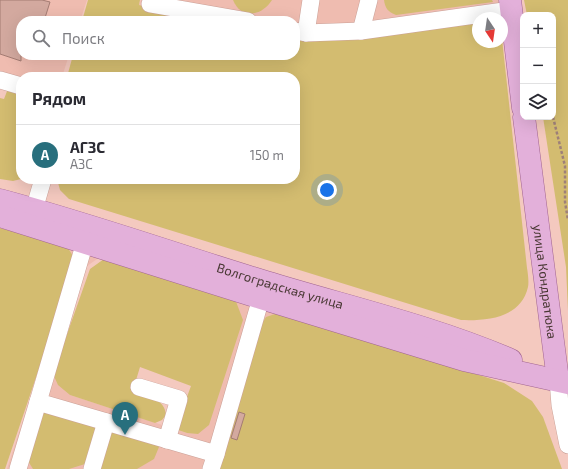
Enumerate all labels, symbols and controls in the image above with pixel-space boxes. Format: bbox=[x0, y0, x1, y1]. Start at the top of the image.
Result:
north arrow bbox=[472, 12, 508, 48]
map controls bbox=[520, 12, 556, 120]
button: + bbox=[520, 12, 556, 48]
search box bbox=[16, 16, 300, 60]
icon: search bbox=[30, 27, 52, 49]
text: Поиск bbox=[62, 29, 105, 47]
button: − bbox=[520, 48, 556, 84]
button: layers bbox=[520, 84, 556, 120]
text: Рядом bbox=[32, 88, 86, 108]
text: АГЗС bbox=[70, 138, 105, 156]
text: A bbox=[41, 147, 49, 163]
text: 150 m bbox=[250, 147, 284, 163]
text: АЗС bbox=[70, 156, 93, 172]
your location bbox=[317, 180, 337, 200]
street label: улица Кондратюка bbox=[530, 223, 561, 340]
street label: Волгоградская улица bbox=[215, 259, 345, 312]
pin: A bbox=[112, 402, 138, 435]

